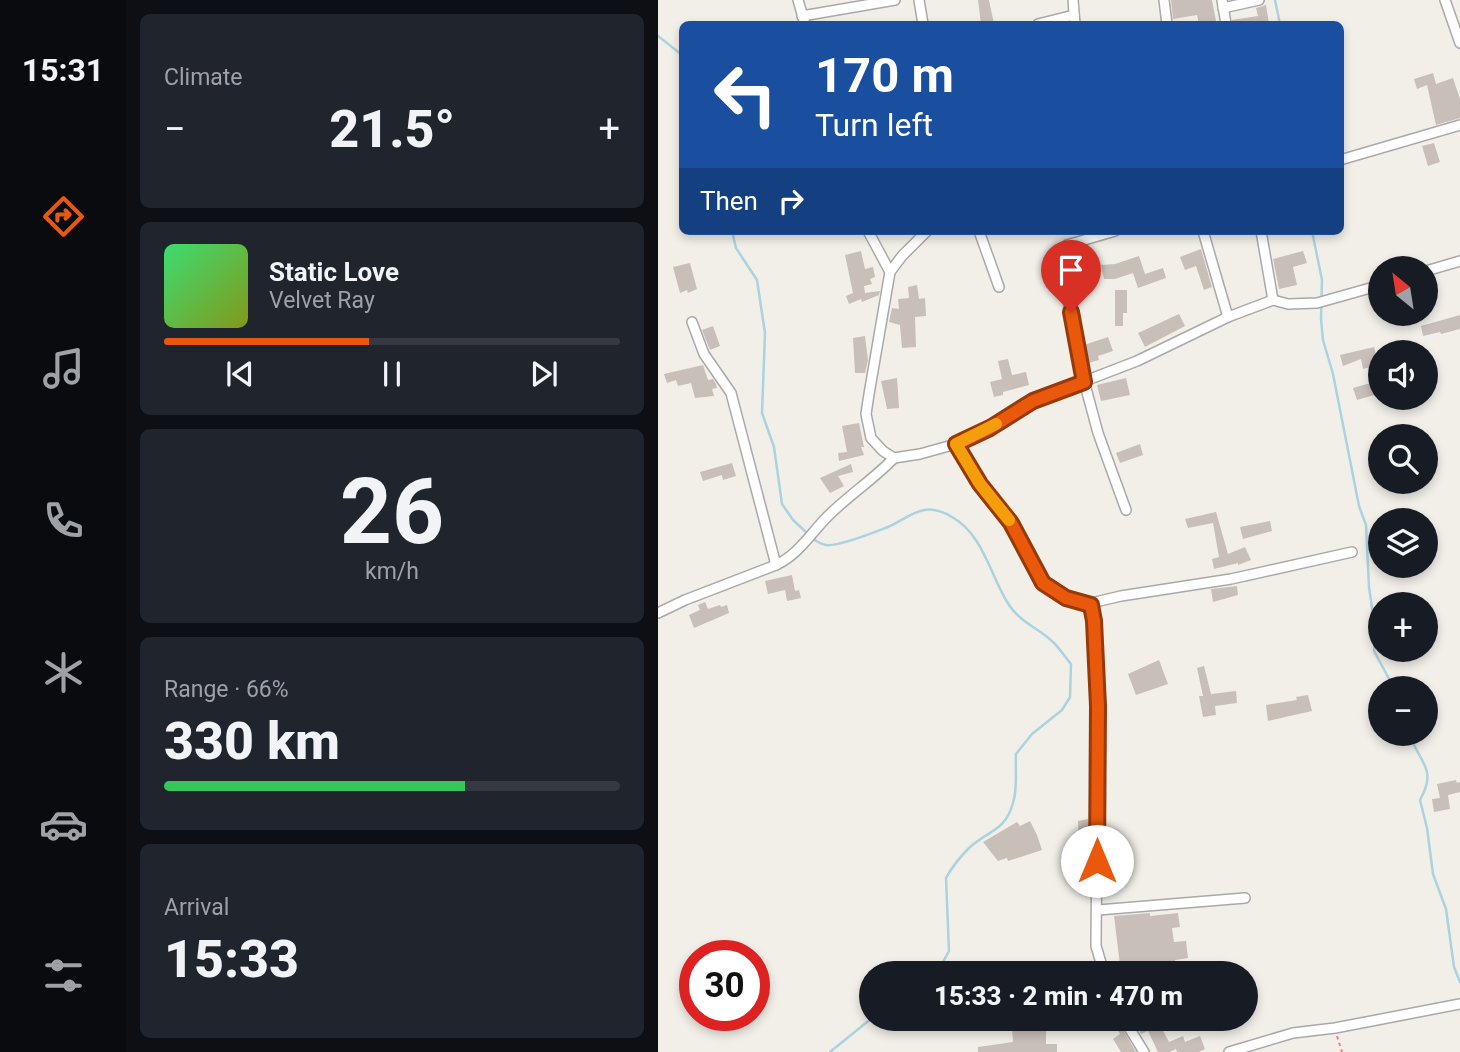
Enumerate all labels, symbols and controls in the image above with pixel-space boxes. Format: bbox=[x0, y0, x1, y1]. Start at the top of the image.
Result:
text: 170 m bbox=[815, 47, 954, 104]
icon: left bbox=[700, 49, 791, 140]
text: 15:31 bbox=[22, 51, 104, 89]
text: Climate bbox=[164, 64, 243, 91]
text: 21.5° bbox=[329, 99, 455, 160]
text: Turn left bbox=[815, 106, 933, 144]
text: − bbox=[164, 107, 186, 151]
text: + bbox=[598, 107, 620, 151]
icon: right bbox=[772, 182, 810, 220]
text: Then bbox=[700, 186, 758, 216]
icon: directions bbox=[39, 192, 88, 241]
pin bbox=[1041, 240, 1101, 312]
icon: arrive bbox=[1052, 251, 1090, 289]
north arrow bbox=[1368, 256, 1438, 326]
map controls bbox=[1368, 256, 1438, 746]
text: Static Love bbox=[269, 257, 399, 287]
text: Velvet Ray bbox=[269, 287, 375, 314]
button: sound bbox=[1368, 340, 1438, 410]
icon: music bbox=[39, 344, 88, 393]
icon: previous bbox=[221, 355, 259, 393]
icon: pause bbox=[373, 355, 411, 393]
icon: next bbox=[525, 355, 563, 393]
button: search bbox=[1368, 424, 1438, 494]
text: 26 bbox=[340, 459, 444, 565]
icon: phone bbox=[39, 496, 88, 545]
button: layers bbox=[1368, 508, 1438, 578]
text: km/h bbox=[365, 558, 419, 585]
button: + bbox=[1368, 592, 1438, 662]
icon: climate bbox=[39, 648, 88, 697]
text: Range · 66% bbox=[164, 676, 289, 703]
button: − bbox=[1368, 676, 1438, 746]
text: 330 km bbox=[164, 711, 340, 772]
icon: car bbox=[39, 800, 88, 849]
position arrow bbox=[1060, 824, 1134, 898]
text: Arrival bbox=[164, 894, 229, 921]
text: 15:33 bbox=[164, 929, 299, 990]
speed limit sign: 30 bbox=[679, 940, 770, 1031]
icon: filters bbox=[39, 951, 88, 1000]
text: 15:33 · 2 min · 470 m bbox=[934, 981, 1183, 1011]

